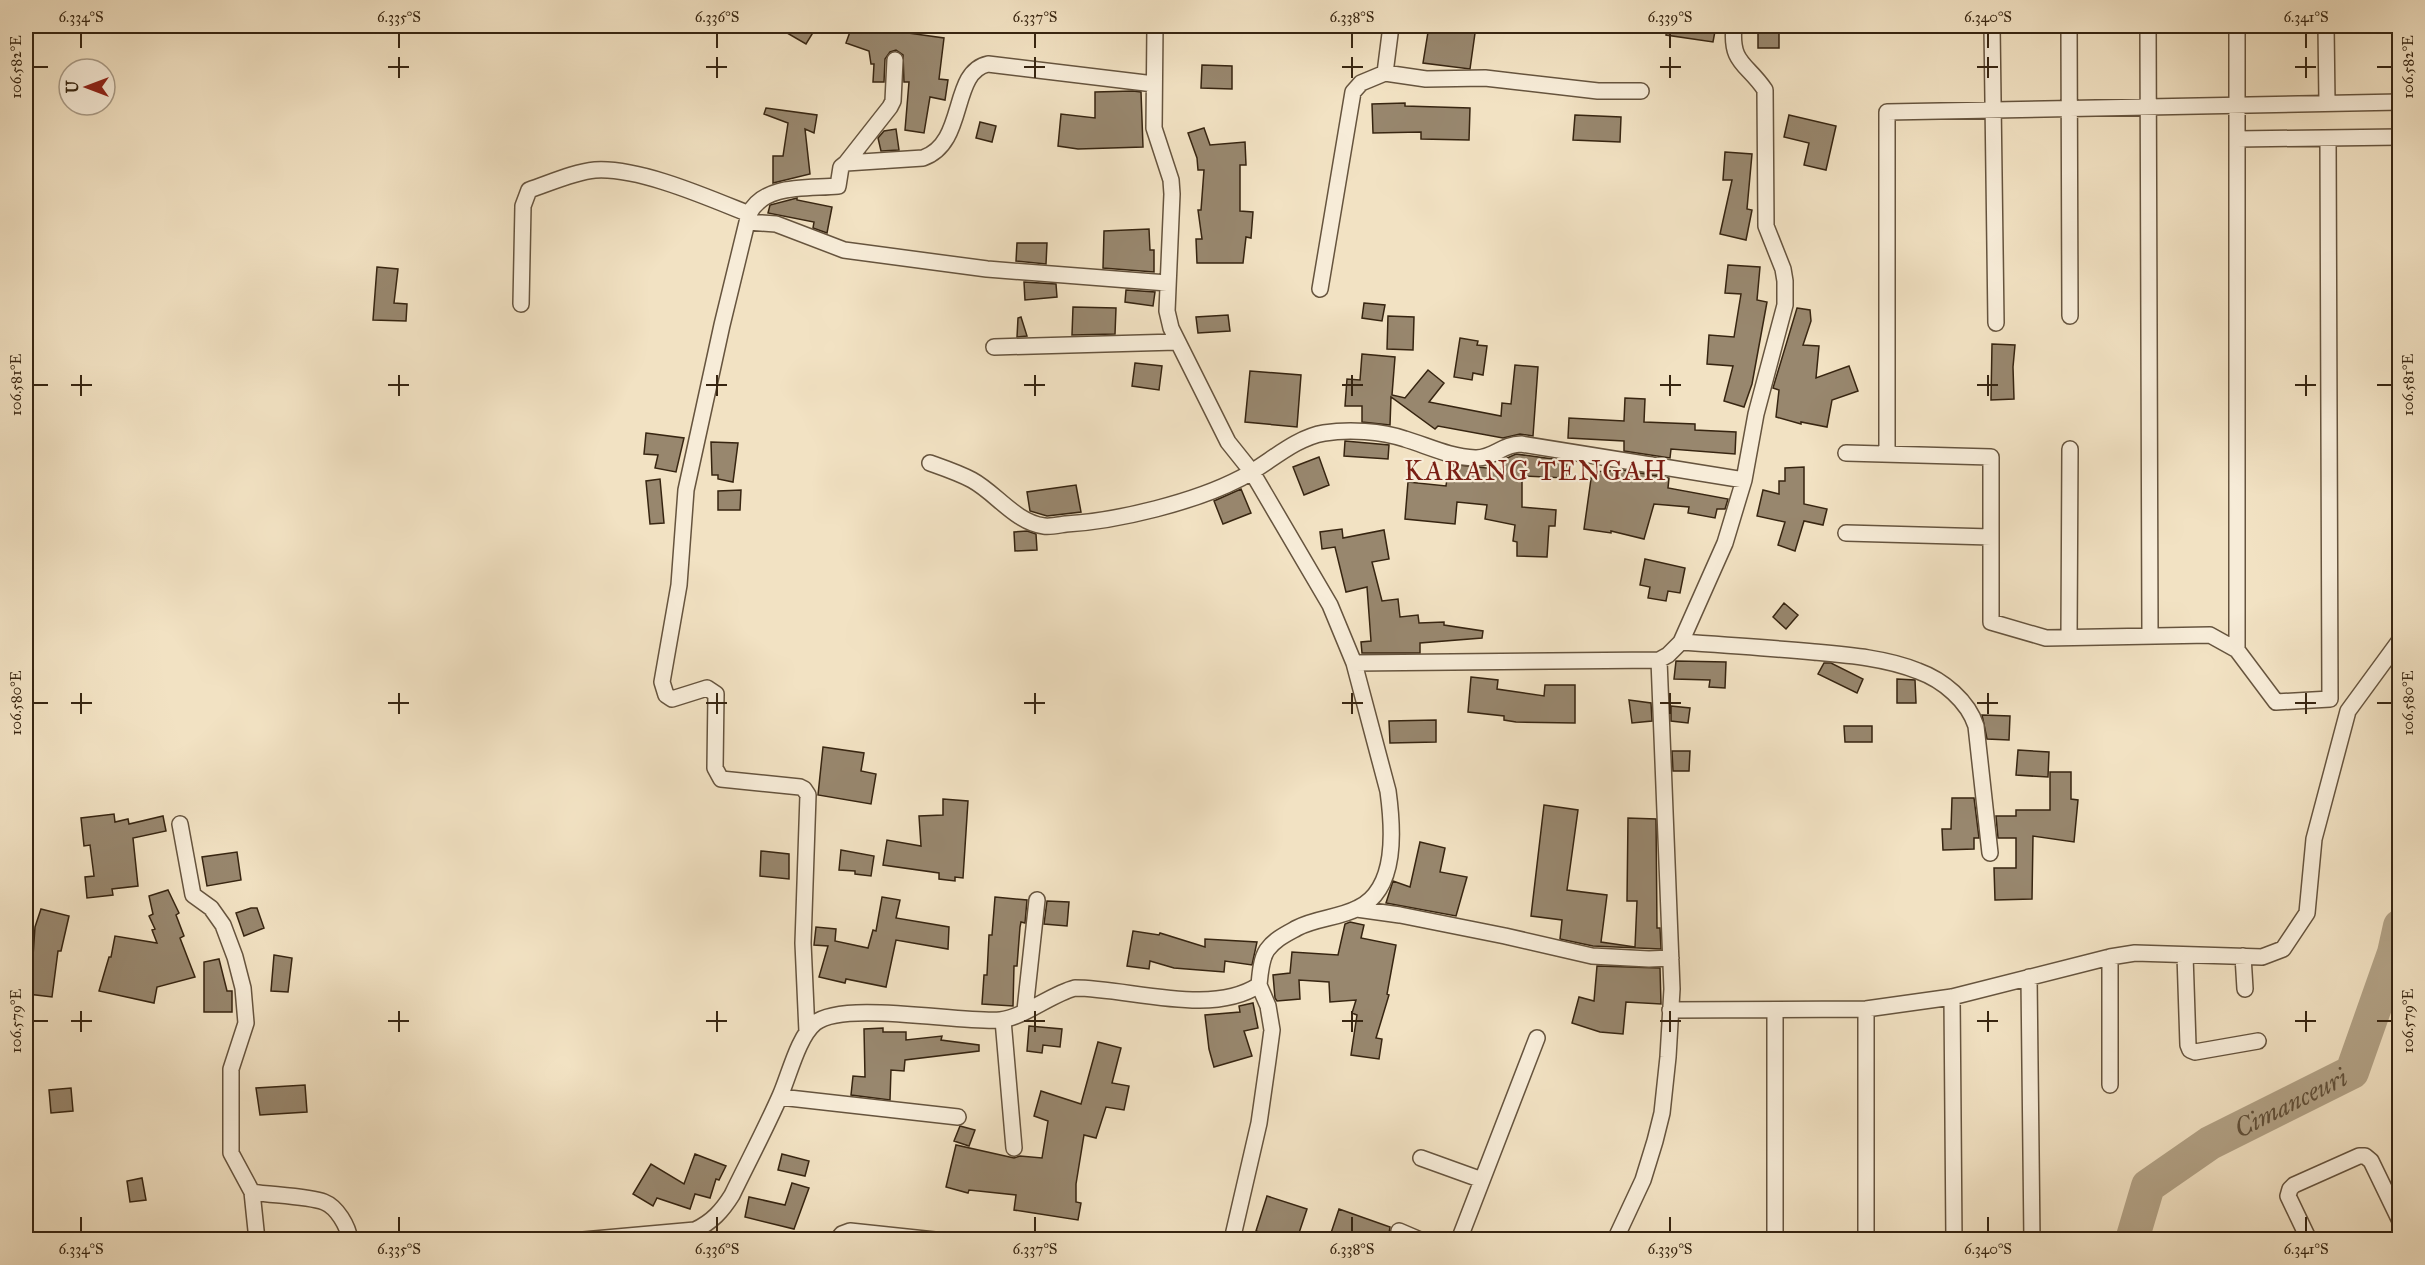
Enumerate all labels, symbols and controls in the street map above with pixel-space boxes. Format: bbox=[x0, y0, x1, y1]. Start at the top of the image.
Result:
text: 6.334°S bbox=[58, 8, 104, 26]
text: 6.335°S bbox=[377, 8, 421, 26]
text: 6.336°S bbox=[695, 8, 739, 26]
text: 6.337°S bbox=[1013, 8, 1057, 26]
text: 6.338°S bbox=[1330, 8, 1374, 26]
text: 6.339°S bbox=[1648, 8, 1692, 26]
text: 6.340°S bbox=[1964, 8, 2012, 26]
text: 6.341°S bbox=[2283, 8, 2329, 26]
text: 106.582°E bbox=[7, 35, 25, 99]
text: 106.582°E bbox=[2399, 35, 2417, 99]
north arrow bbox=[57, 57, 117, 117]
text: U bbox=[63, 80, 82, 93]
text: 106.581°E bbox=[7, 354, 25, 416]
text: 106.581°E bbox=[2399, 354, 2417, 416]
district label: KARANG TENGAH bbox=[1404, 454, 1668, 487]
text: 106.580°E bbox=[7, 670, 25, 736]
text: 106.580°E bbox=[2399, 670, 2417, 736]
text: 106.579°E bbox=[7, 989, 25, 1053]
text: 106.579°E bbox=[2399, 989, 2417, 1053]
water label: Cimanceuri bbox=[2229, 1061, 2353, 1144]
text: 6.334°S bbox=[58, 1240, 104, 1258]
text: 6.335°S bbox=[377, 1240, 421, 1258]
text: 6.336°S bbox=[695, 1240, 739, 1258]
text: 6.337°S bbox=[1013, 1240, 1057, 1258]
text: 6.338°S bbox=[1330, 1240, 1374, 1258]
text: 6.339°S bbox=[1648, 1240, 1692, 1258]
text: 6.340°S bbox=[1964, 1240, 2012, 1258]
text: 6.341°S bbox=[2283, 1240, 2329, 1258]

